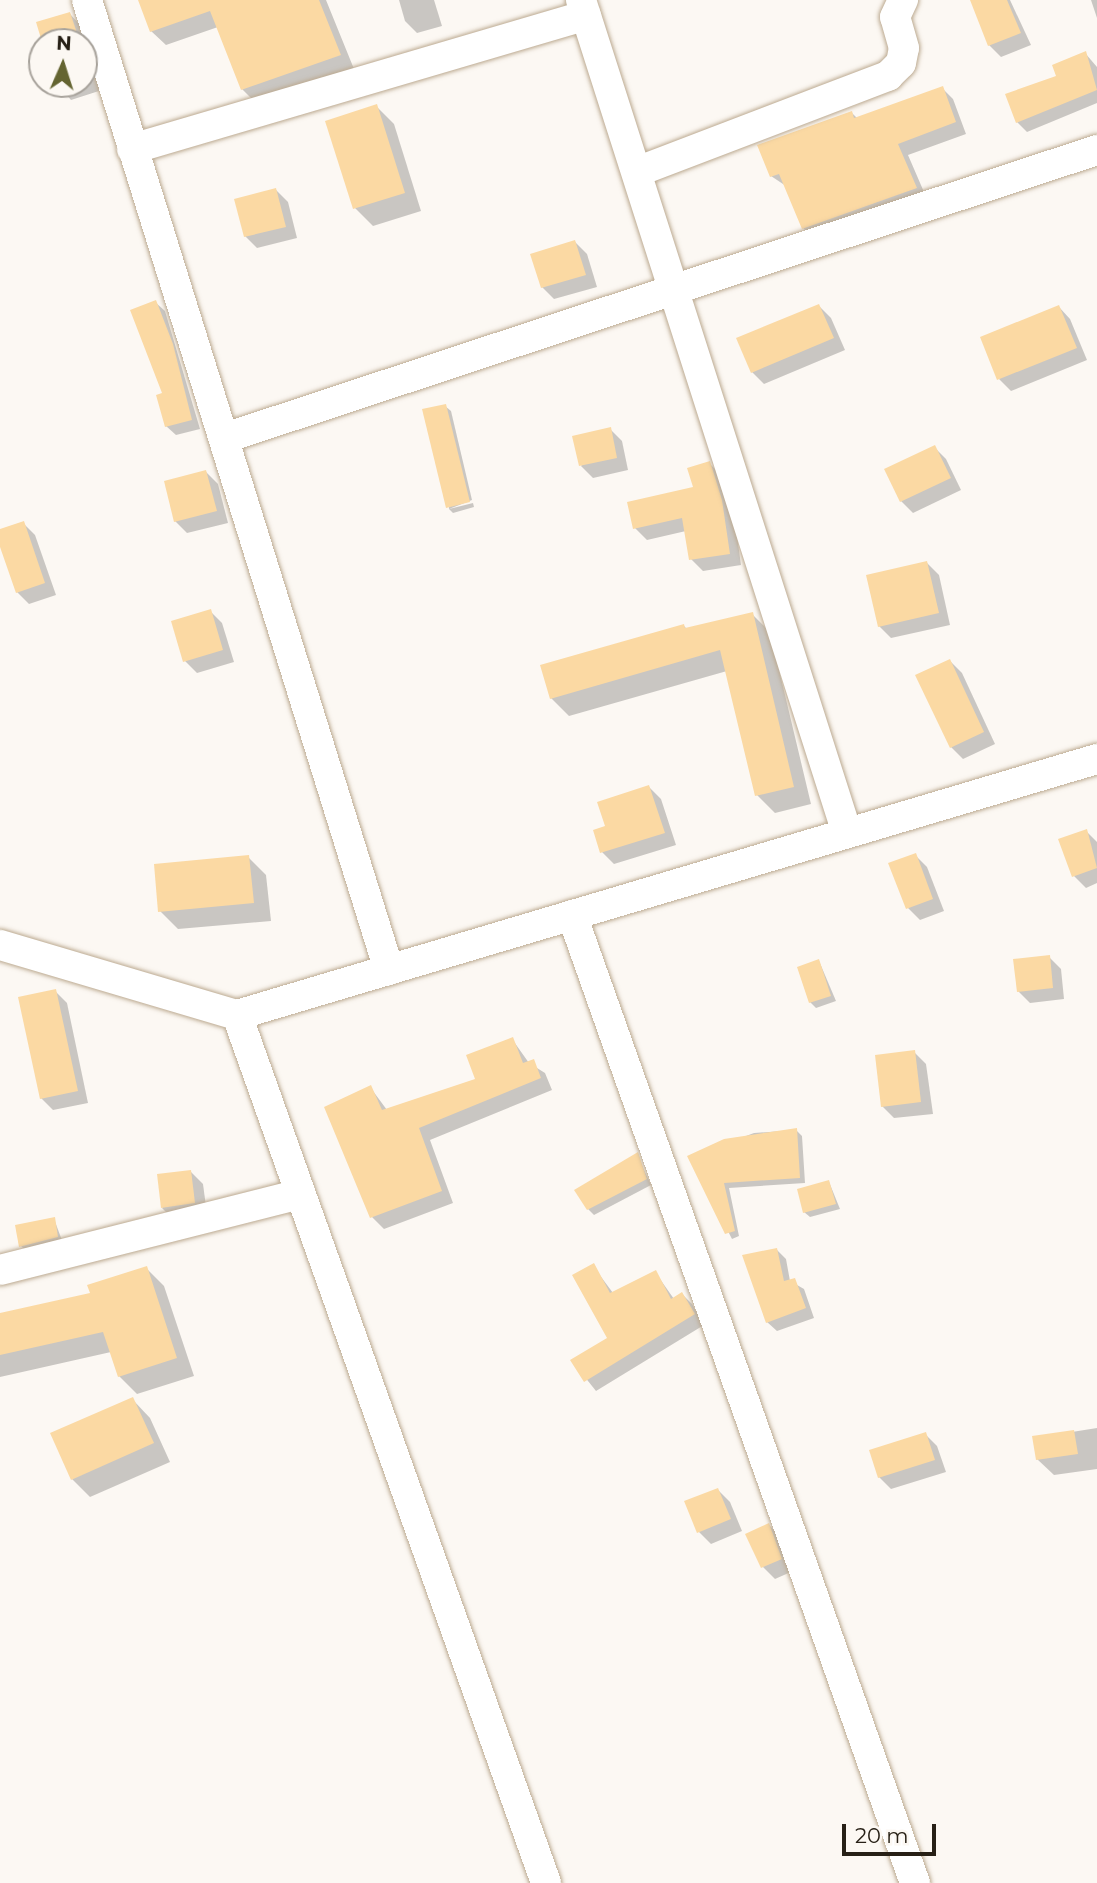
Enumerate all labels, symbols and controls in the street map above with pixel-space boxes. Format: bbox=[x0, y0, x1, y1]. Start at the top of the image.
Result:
north arrow bbox=[28, 28, 98, 98]
text: N bbox=[56, 32, 72, 55]
scale bar bbox=[845, 1810, 940, 1854]
text: 20 m bbox=[855, 1823, 909, 1848]

